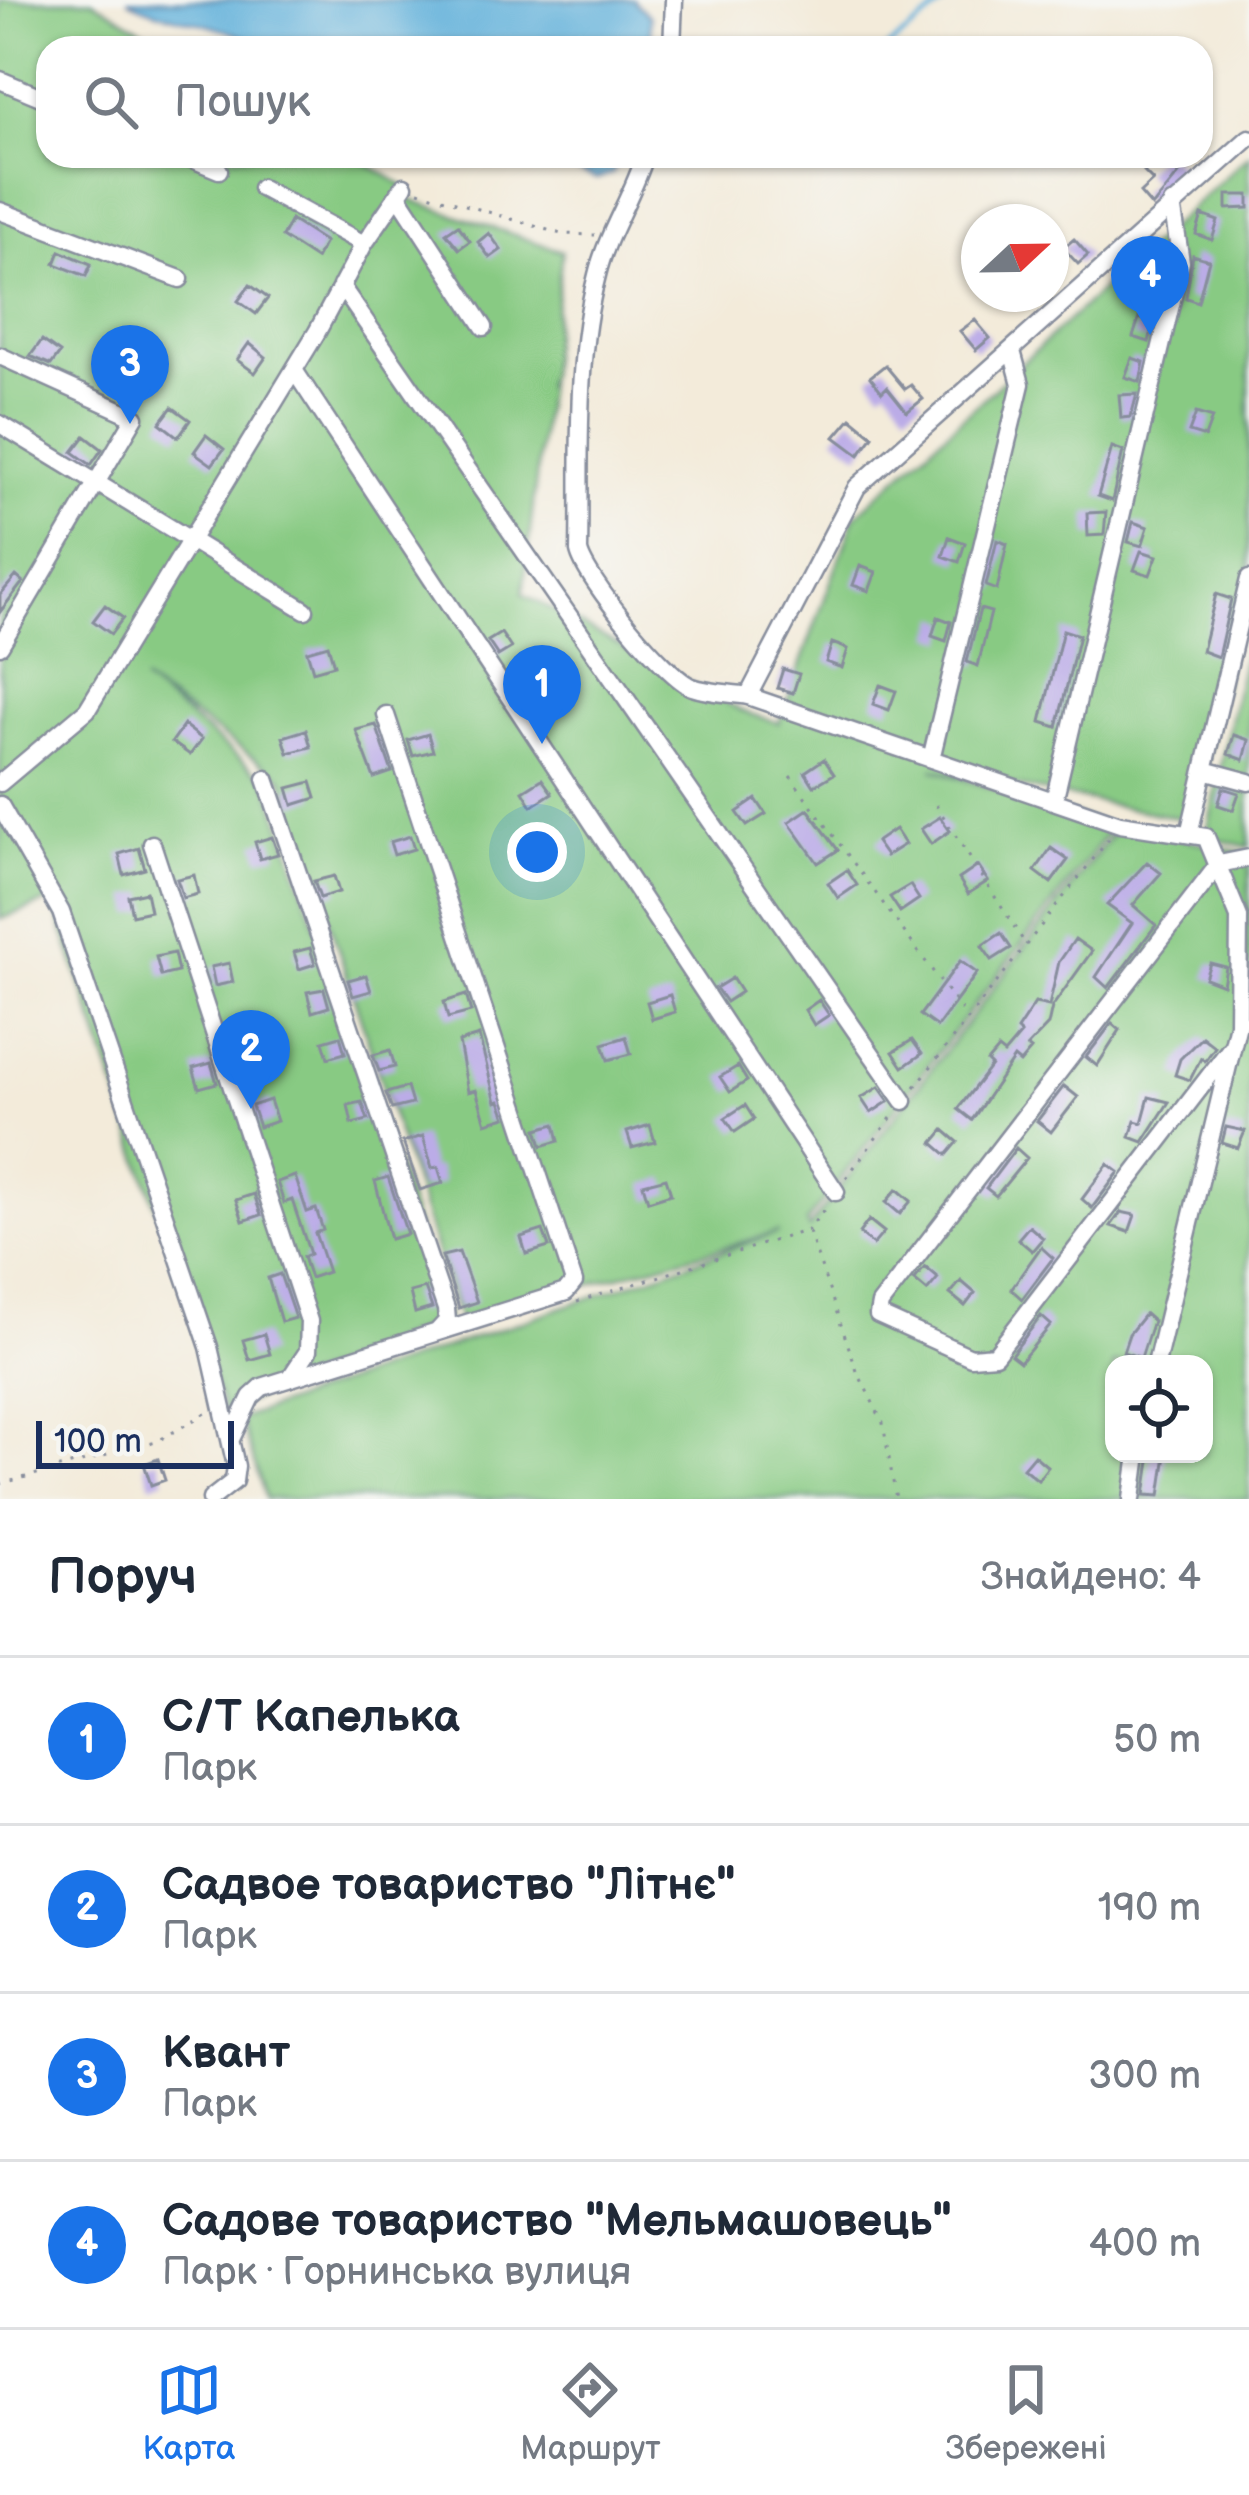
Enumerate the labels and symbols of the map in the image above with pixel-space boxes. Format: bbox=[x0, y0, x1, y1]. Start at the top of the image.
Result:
north arrow bbox=[961, 204, 1069, 312]
pin: 4 bbox=[1111, 236, 1189, 335]
pin: 3 bbox=[91, 325, 169, 424]
pin: 1 bbox=[503, 645, 581, 744]
your location bbox=[507, 822, 567, 882]
pin: 2 bbox=[212, 1010, 290, 1109]
scale bar bbox=[36, 1415, 234, 1468]

